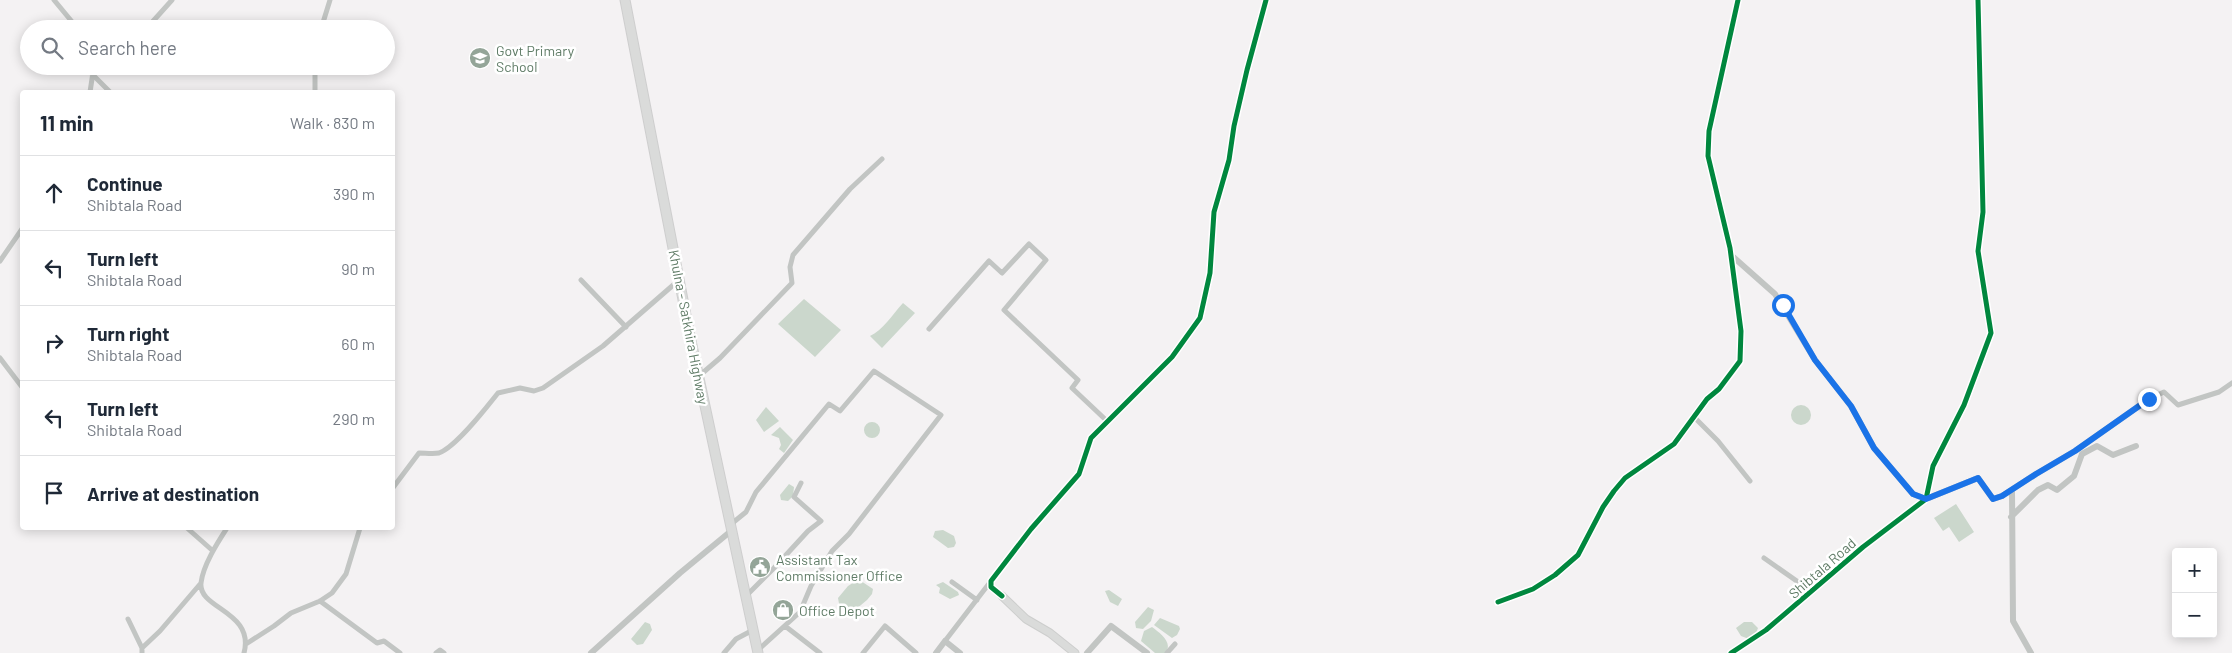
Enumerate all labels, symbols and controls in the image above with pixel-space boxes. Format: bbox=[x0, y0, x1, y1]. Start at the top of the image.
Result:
search box bbox=[20, 20, 395, 75]
icon: search bbox=[38, 34, 66, 62]
text: Search here bbox=[78, 36, 177, 59]
place label: Govt Primary School bbox=[496, 42, 575, 75]
school or university icon: Govt Primary School bbox=[468, 46, 492, 70]
text: 11 min bbox=[40, 110, 94, 135]
text: Walk · 830 m bbox=[290, 113, 375, 132]
text: Continue bbox=[87, 172, 163, 195]
icon: ahead bbox=[40, 179, 68, 207]
text: 390 m bbox=[333, 184, 375, 203]
text: Shibtala Road bbox=[87, 195, 182, 214]
text: Turn left bbox=[87, 247, 158, 270]
street label: Khulna - Satkhira Highway bbox=[666, 248, 712, 406]
icon: left bbox=[40, 254, 68, 282]
text: 90 m bbox=[341, 259, 375, 278]
text: Shibtala Road bbox=[87, 270, 182, 289]
route start bbox=[1772, 294, 1795, 317]
text: Turn right bbox=[87, 322, 169, 345]
icon: right bbox=[40, 329, 68, 357]
text: 60 m bbox=[341, 334, 375, 353]
text: Shibtala Road bbox=[87, 345, 182, 364]
route end bbox=[2138, 388, 2161, 411]
text: Turn left bbox=[87, 397, 158, 420]
icon: left bbox=[40, 404, 68, 432]
text: 290 m bbox=[333, 409, 375, 428]
text: Shibtala Road bbox=[87, 420, 182, 439]
icon: arrive bbox=[40, 479, 68, 507]
text: Arrive at destination bbox=[87, 482, 259, 505]
street label: Shibtala Road bbox=[1785, 534, 1859, 602]
map controls bbox=[2172, 548, 2217, 638]
button: + bbox=[2172, 548, 2217, 593]
place label: Assistant Tax Commissioner Office bbox=[776, 551, 903, 584]
public building icon: Assistant Tax Commissioner Office bbox=[748, 555, 772, 579]
button: − bbox=[2172, 593, 2217, 638]
shop icon: Office Depot bbox=[771, 598, 795, 622]
place label: Office Depot bbox=[799, 602, 875, 619]

